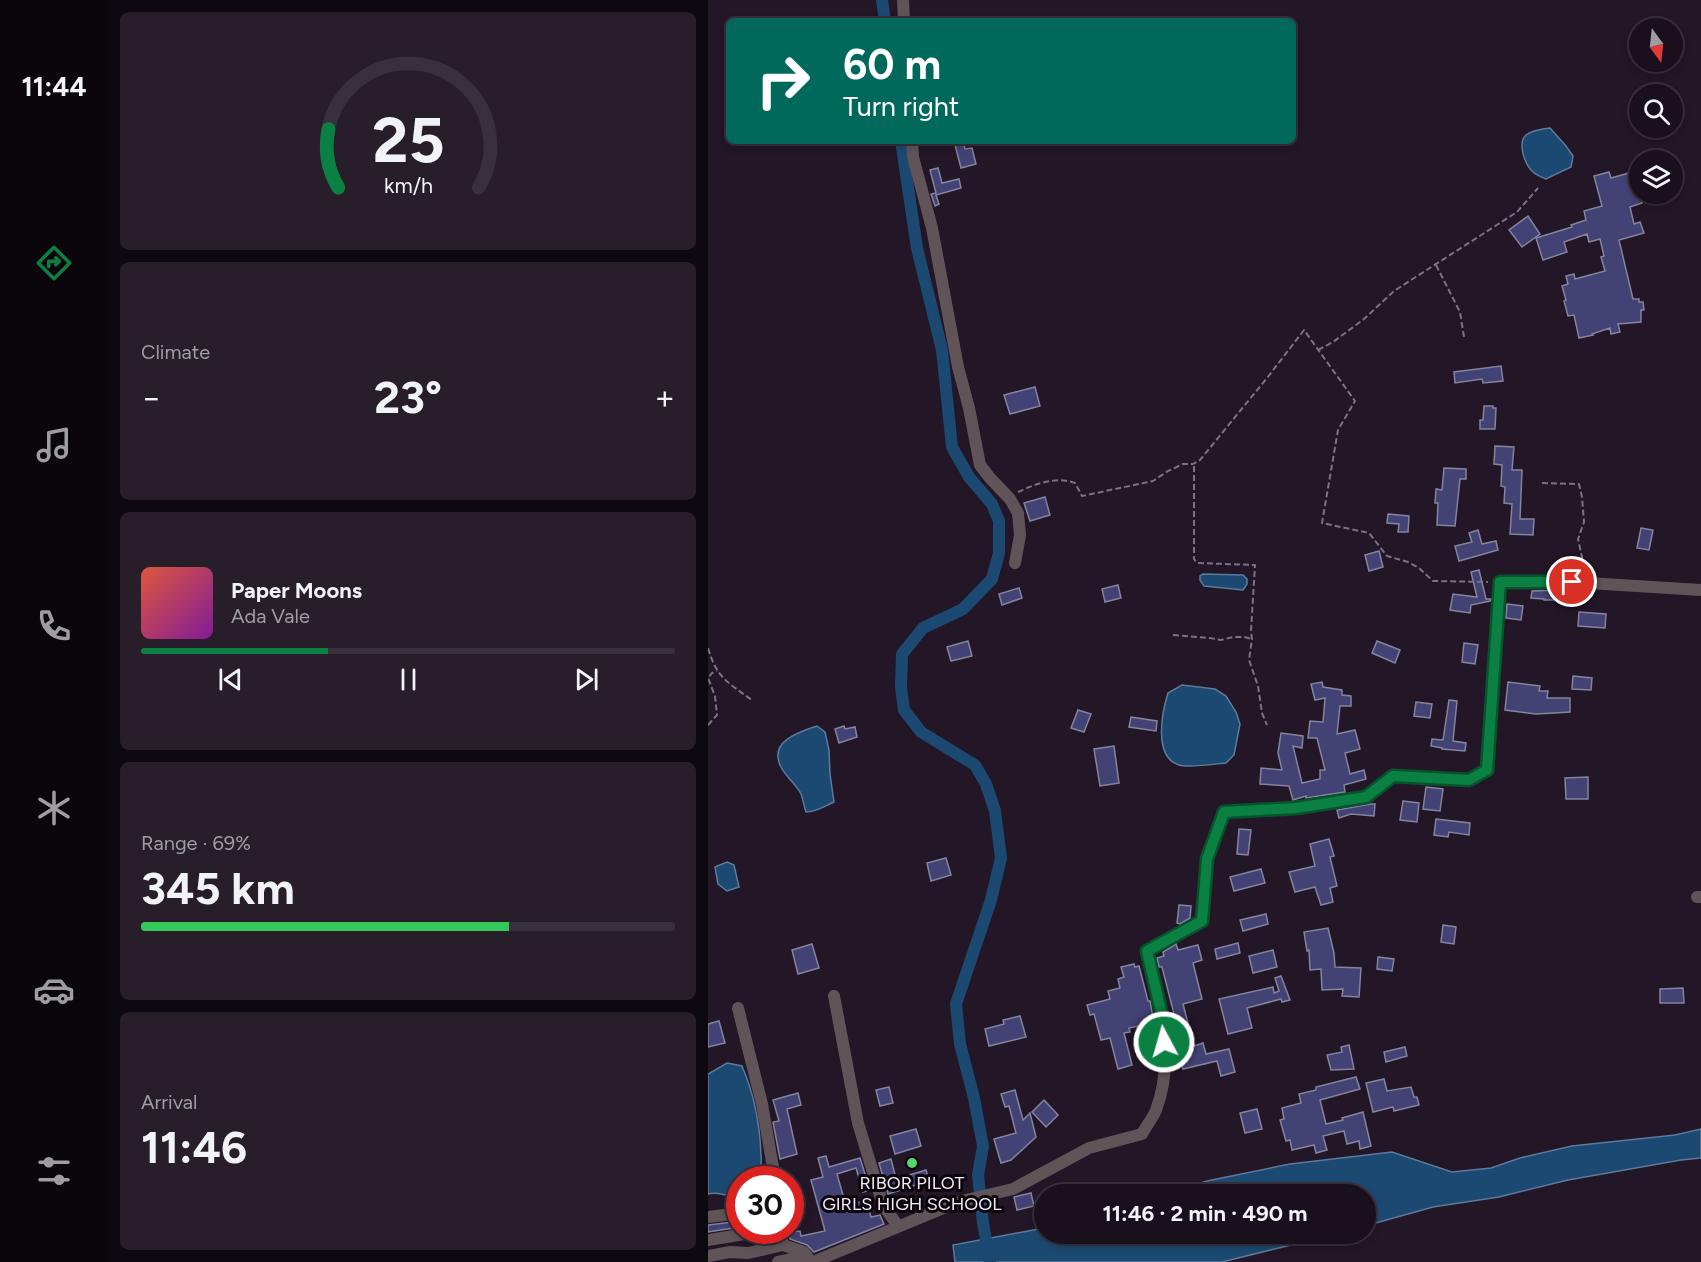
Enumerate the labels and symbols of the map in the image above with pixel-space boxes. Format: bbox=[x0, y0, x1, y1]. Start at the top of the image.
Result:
north arrow bbox=[1629, 18, 1683, 72]
pin bbox=[1546, 556, 1597, 607]
position arrow bbox=[1132, 1010, 1196, 1074]
marker: RIBOR PILOT GIRLS HIGH SCHOOL bbox=[905, 1156, 919, 1170]
speed limit sign: 30 bbox=[726, 1166, 804, 1244]
place label: RIBOR PILOT GIRLS HIGH SCHOOL bbox=[822, 1172, 1002, 1215]

